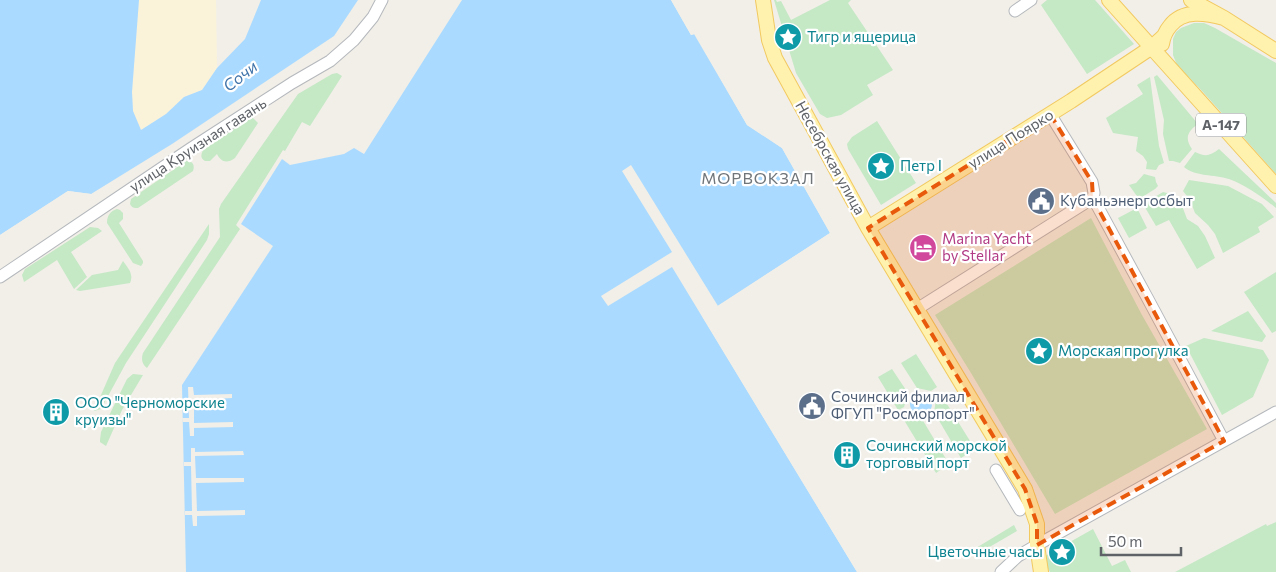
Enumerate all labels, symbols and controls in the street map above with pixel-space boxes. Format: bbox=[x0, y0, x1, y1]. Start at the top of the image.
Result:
place icon: Тигр и ящерица bbox=[773, 22, 803, 52]
place label: Тигр и ящерица bbox=[807, 27, 916, 45]
water label: Сочи bbox=[219, 56, 261, 95]
street label: улица Круизная гавань bbox=[126, 93, 270, 195]
street label: Несебрская улица bbox=[792, 97, 870, 218]
street label: улица Поярко bbox=[964, 105, 1057, 172]
road number: А-147 bbox=[1196, 114, 1246, 136]
place icon: Петр I bbox=[866, 151, 896, 181]
place label: Петр I bbox=[900, 156, 942, 174]
district label: МОРВОКЗАЛ bbox=[701, 168, 815, 187]
public building icon: Кубаньэнергосбыт bbox=[1026, 186, 1056, 216]
place label: Кубаньэнергосбыт bbox=[1060, 191, 1193, 209]
place label: Marina Yacht by Stellar bbox=[942, 229, 1032, 264]
hotel icon: Marina Yacht by Stellar bbox=[908, 233, 938, 263]
place icon: Морская прогулка bbox=[1024, 336, 1054, 366]
place label: Морская прогулка bbox=[1058, 341, 1189, 359]
place label: Сочинский филиал ФГУП "Росморпорт" bbox=[831, 387, 975, 422]
public building icon: Сочинский филиал ФГУП "Росморпорт" bbox=[797, 391, 827, 421]
place label: ООО "Черноморские круизы" bbox=[75, 393, 225, 428]
building icon: ООО "Черноморские круизы" bbox=[41, 397, 71, 427]
place label: Сочинский морской торговый порт bbox=[866, 436, 1007, 471]
building icon: Сочинский морской торговый порт bbox=[832, 440, 862, 470]
scale bar bbox=[1101, 524, 1181, 556]
text: 50 m bbox=[1108, 532, 1142, 550]
place icon: Цветочные часы bbox=[1047, 537, 1077, 567]
place label: Цветочные часы bbox=[928, 542, 1043, 560]

